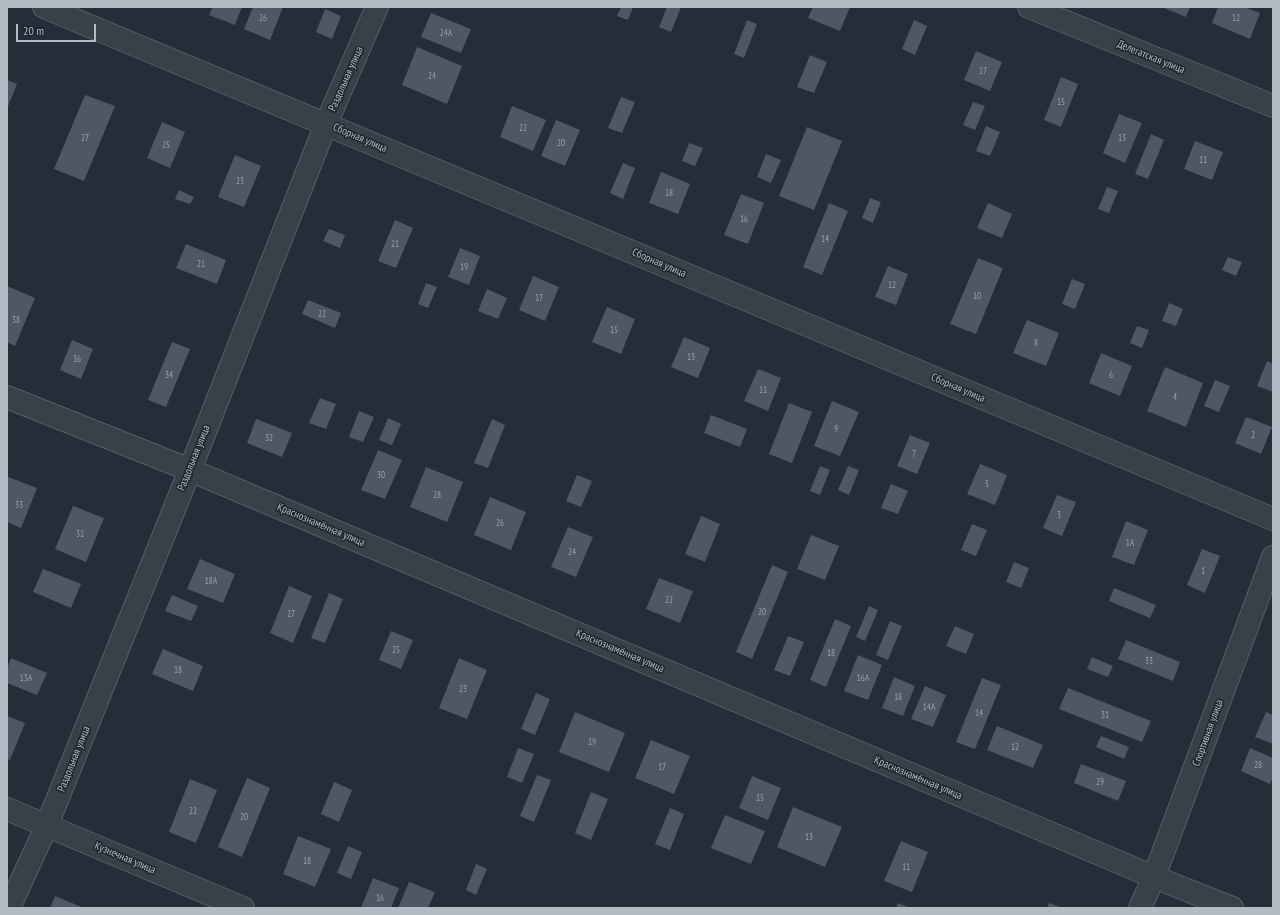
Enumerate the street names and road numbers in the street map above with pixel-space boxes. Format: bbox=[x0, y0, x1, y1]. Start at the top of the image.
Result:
street label: Делегатская улица bbox=[1115, 37, 1187, 77]
street label: Раздольная улица bbox=[326, 45, 366, 113]
street label: Сборная улица bbox=[331, 121, 389, 155]
street label: Сборная улица bbox=[630, 246, 688, 280]
street label: Сборная улица bbox=[929, 371, 987, 405]
street label: Раздольная улица bbox=[175, 423, 213, 493]
street label: Краснознамённая улица bbox=[275, 500, 367, 550]
street label: Краснознамённая улица bbox=[574, 626, 666, 676]
street label: Спортивная улица bbox=[1190, 698, 1226, 768]
street label: Раздольная улица bbox=[55, 724, 93, 794]
street label: Краснознамённая улица bbox=[872, 753, 964, 803]
street label: Кузнечная улица bbox=[92, 839, 158, 877]

